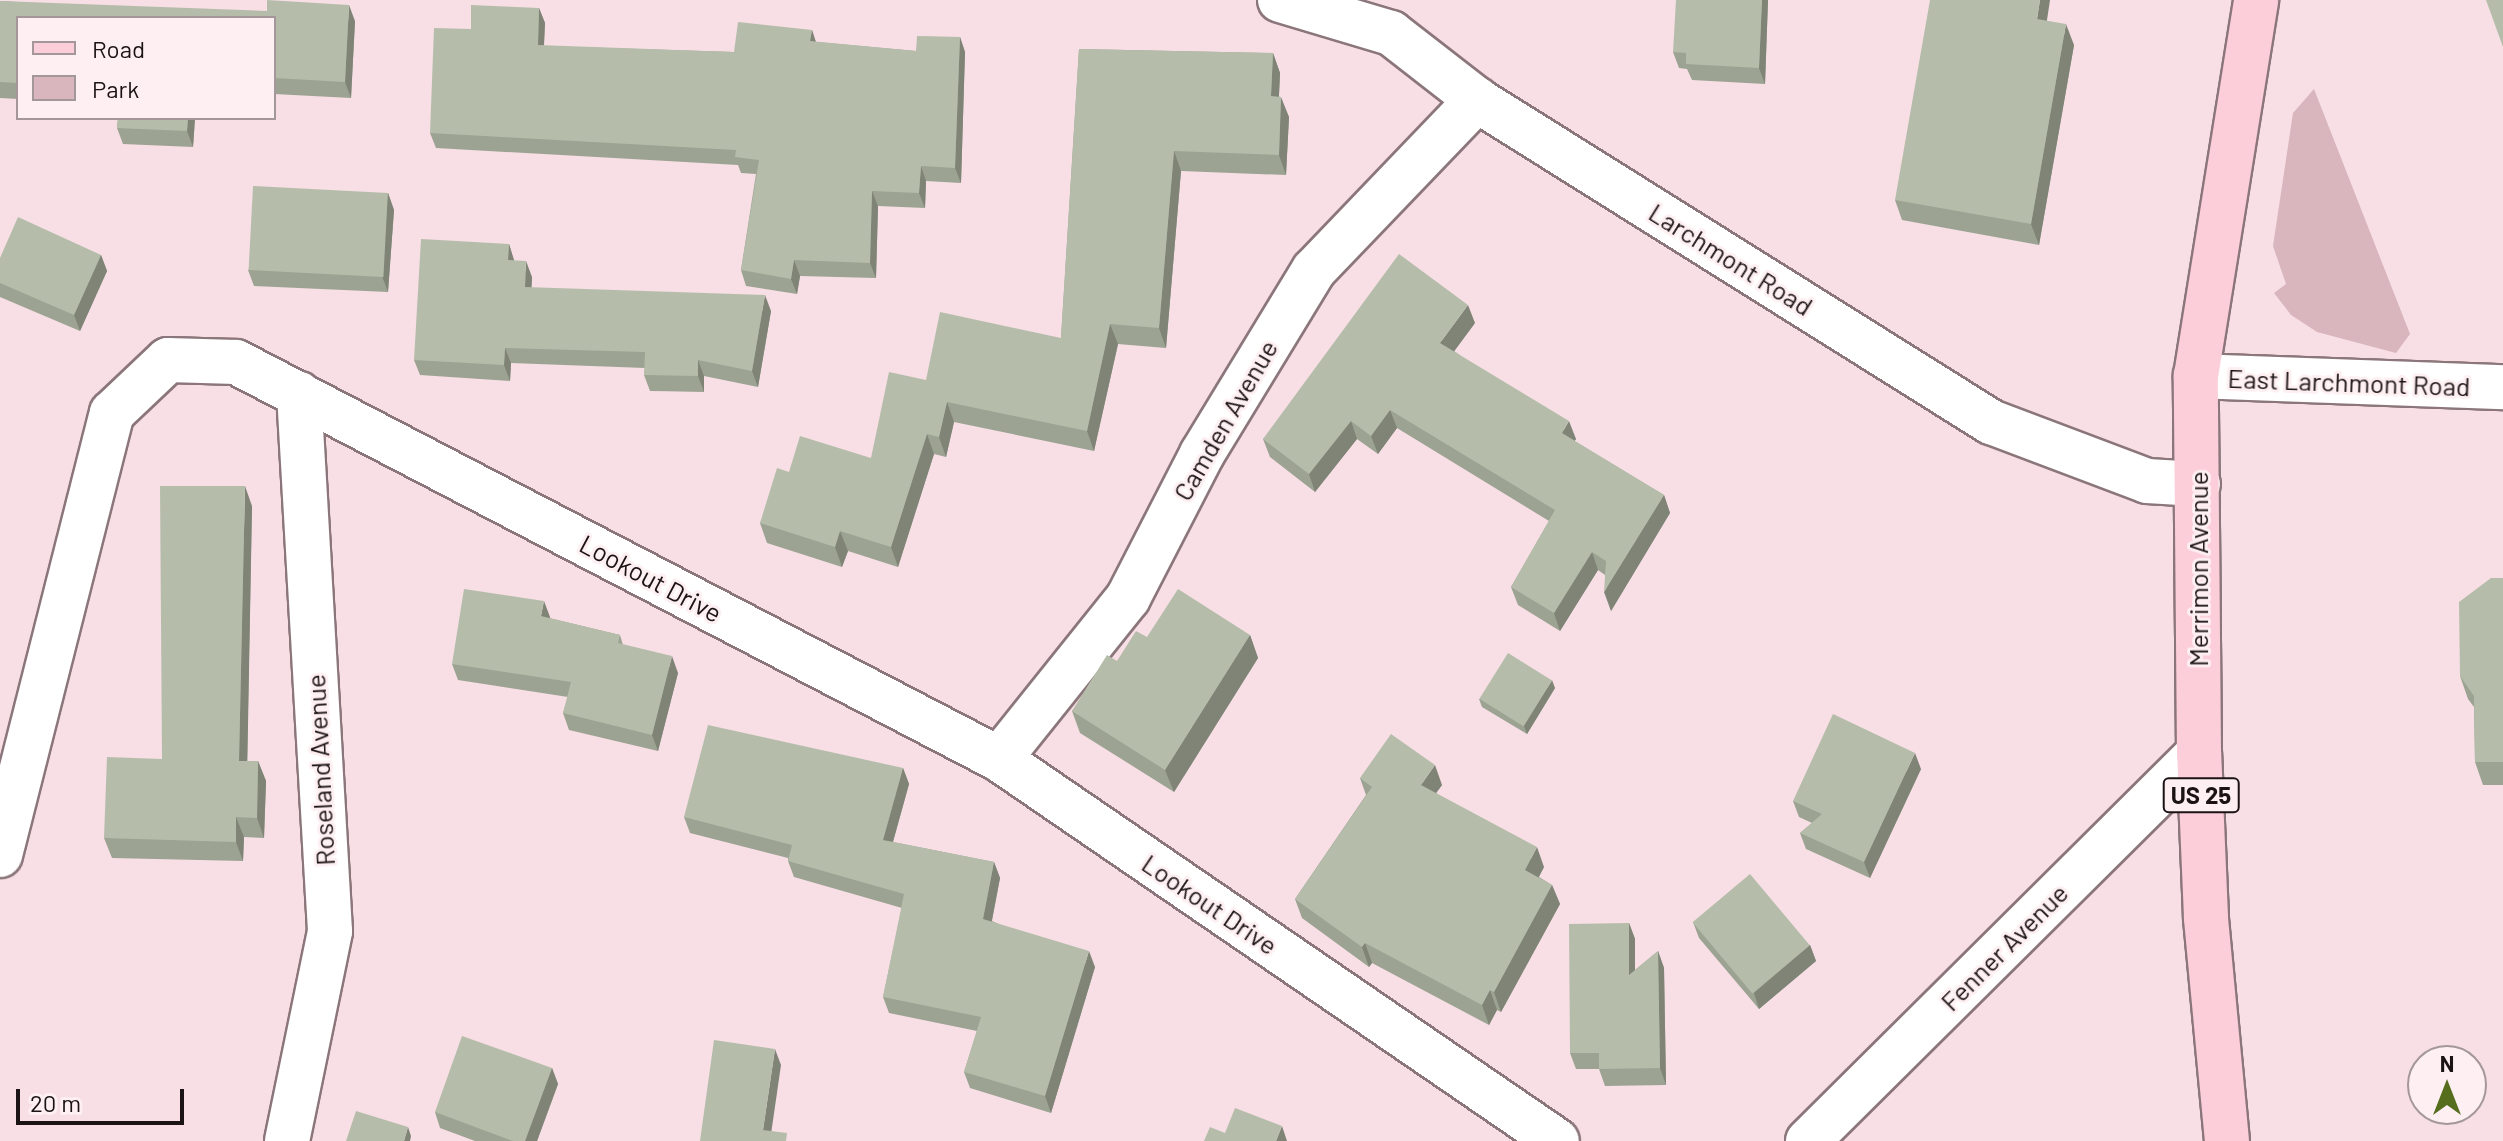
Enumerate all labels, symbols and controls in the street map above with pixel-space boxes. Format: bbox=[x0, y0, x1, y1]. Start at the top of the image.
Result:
legend bbox=[16, 16, 276, 120]
text: Road bbox=[92, 34, 145, 63]
text: Park bbox=[92, 74, 139, 103]
street label: Larchmont Road bbox=[1644, 196, 1818, 322]
street label: Camden Avenue bbox=[1166, 334, 1284, 506]
street label: East Larchmont Road bbox=[2227, 362, 2471, 402]
street label: Merrimon Avenue bbox=[2182, 471, 2214, 667]
street label: Lookout Drive bbox=[575, 528, 727, 628]
street label: Roseland Avenue bbox=[299, 674, 341, 866]
road number: US 25 bbox=[2161, 775, 2241, 815]
street label: Lookout Drive bbox=[1136, 847, 1284, 961]
street label: Fenner Avenue bbox=[1934, 877, 2074, 1017]
north arrow bbox=[2407, 1045, 2487, 1125]
text: N bbox=[2440, 1050, 2454, 1076]
scale bar bbox=[20, 1073, 188, 1123]
text: 20 m bbox=[30, 1088, 81, 1117]

